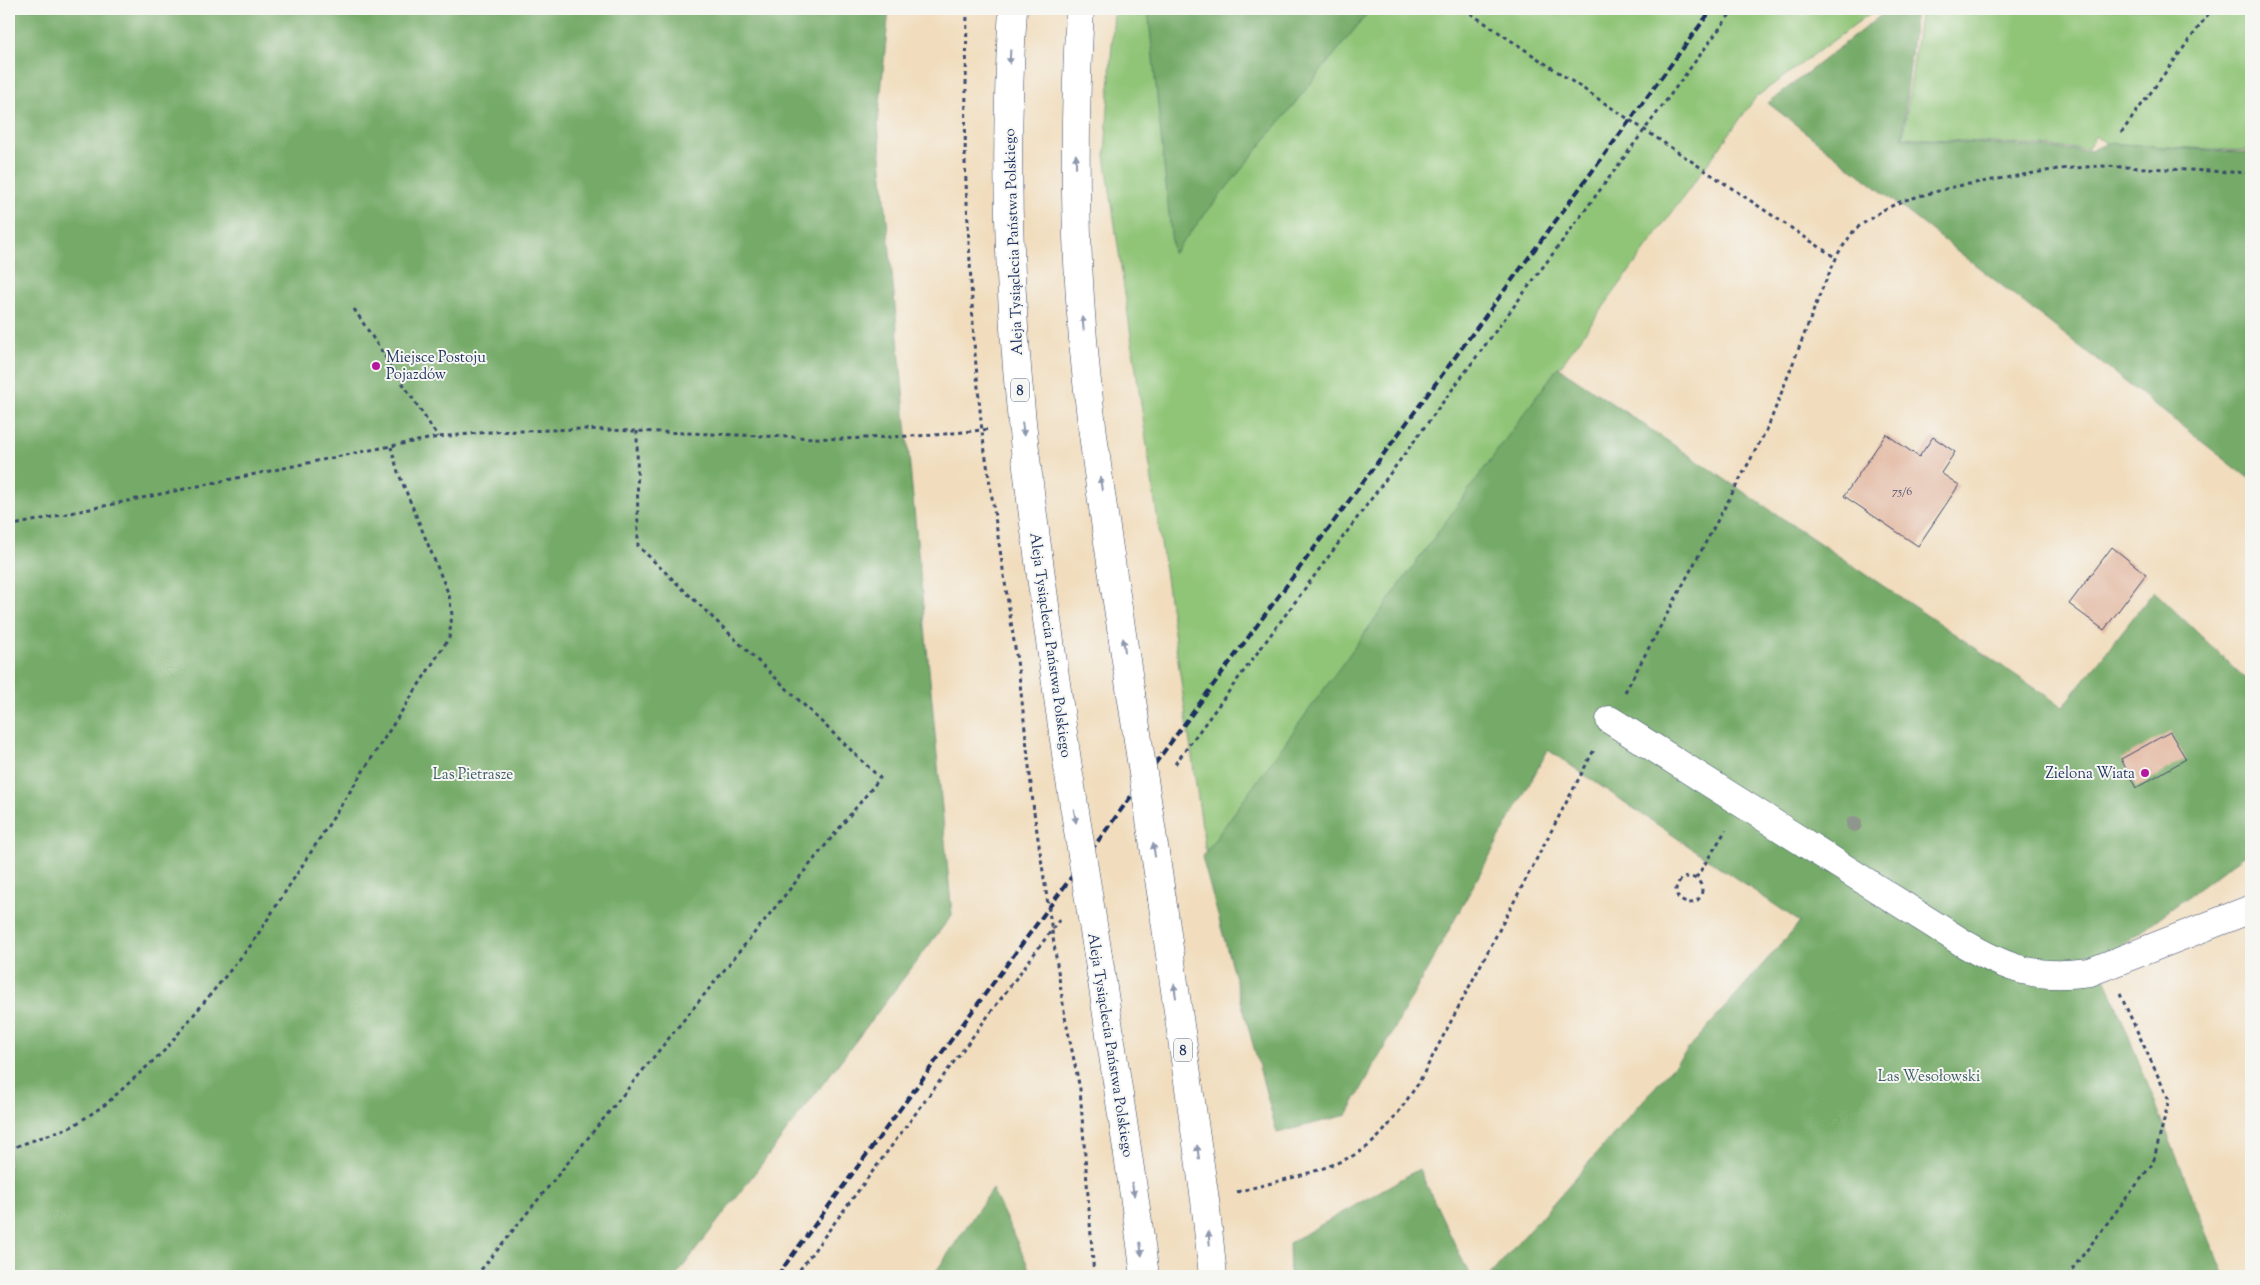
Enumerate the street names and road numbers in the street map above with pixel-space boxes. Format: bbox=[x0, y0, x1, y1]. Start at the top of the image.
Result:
street label: Aleja Tysiąclecia Państwa Polskiego bbox=[1000, 128, 1029, 356]
road number: 8 bbox=[1011, 378, 1029, 402]
street label: Aleja Tysiąclecia Państwa Polskiego bbox=[1023, 531, 1076, 759]
street label: Aleja Tysiąclecia Państwa Polskiego bbox=[1081, 931, 1138, 1159]
road number: 8 bbox=[1174, 1038, 1192, 1062]

